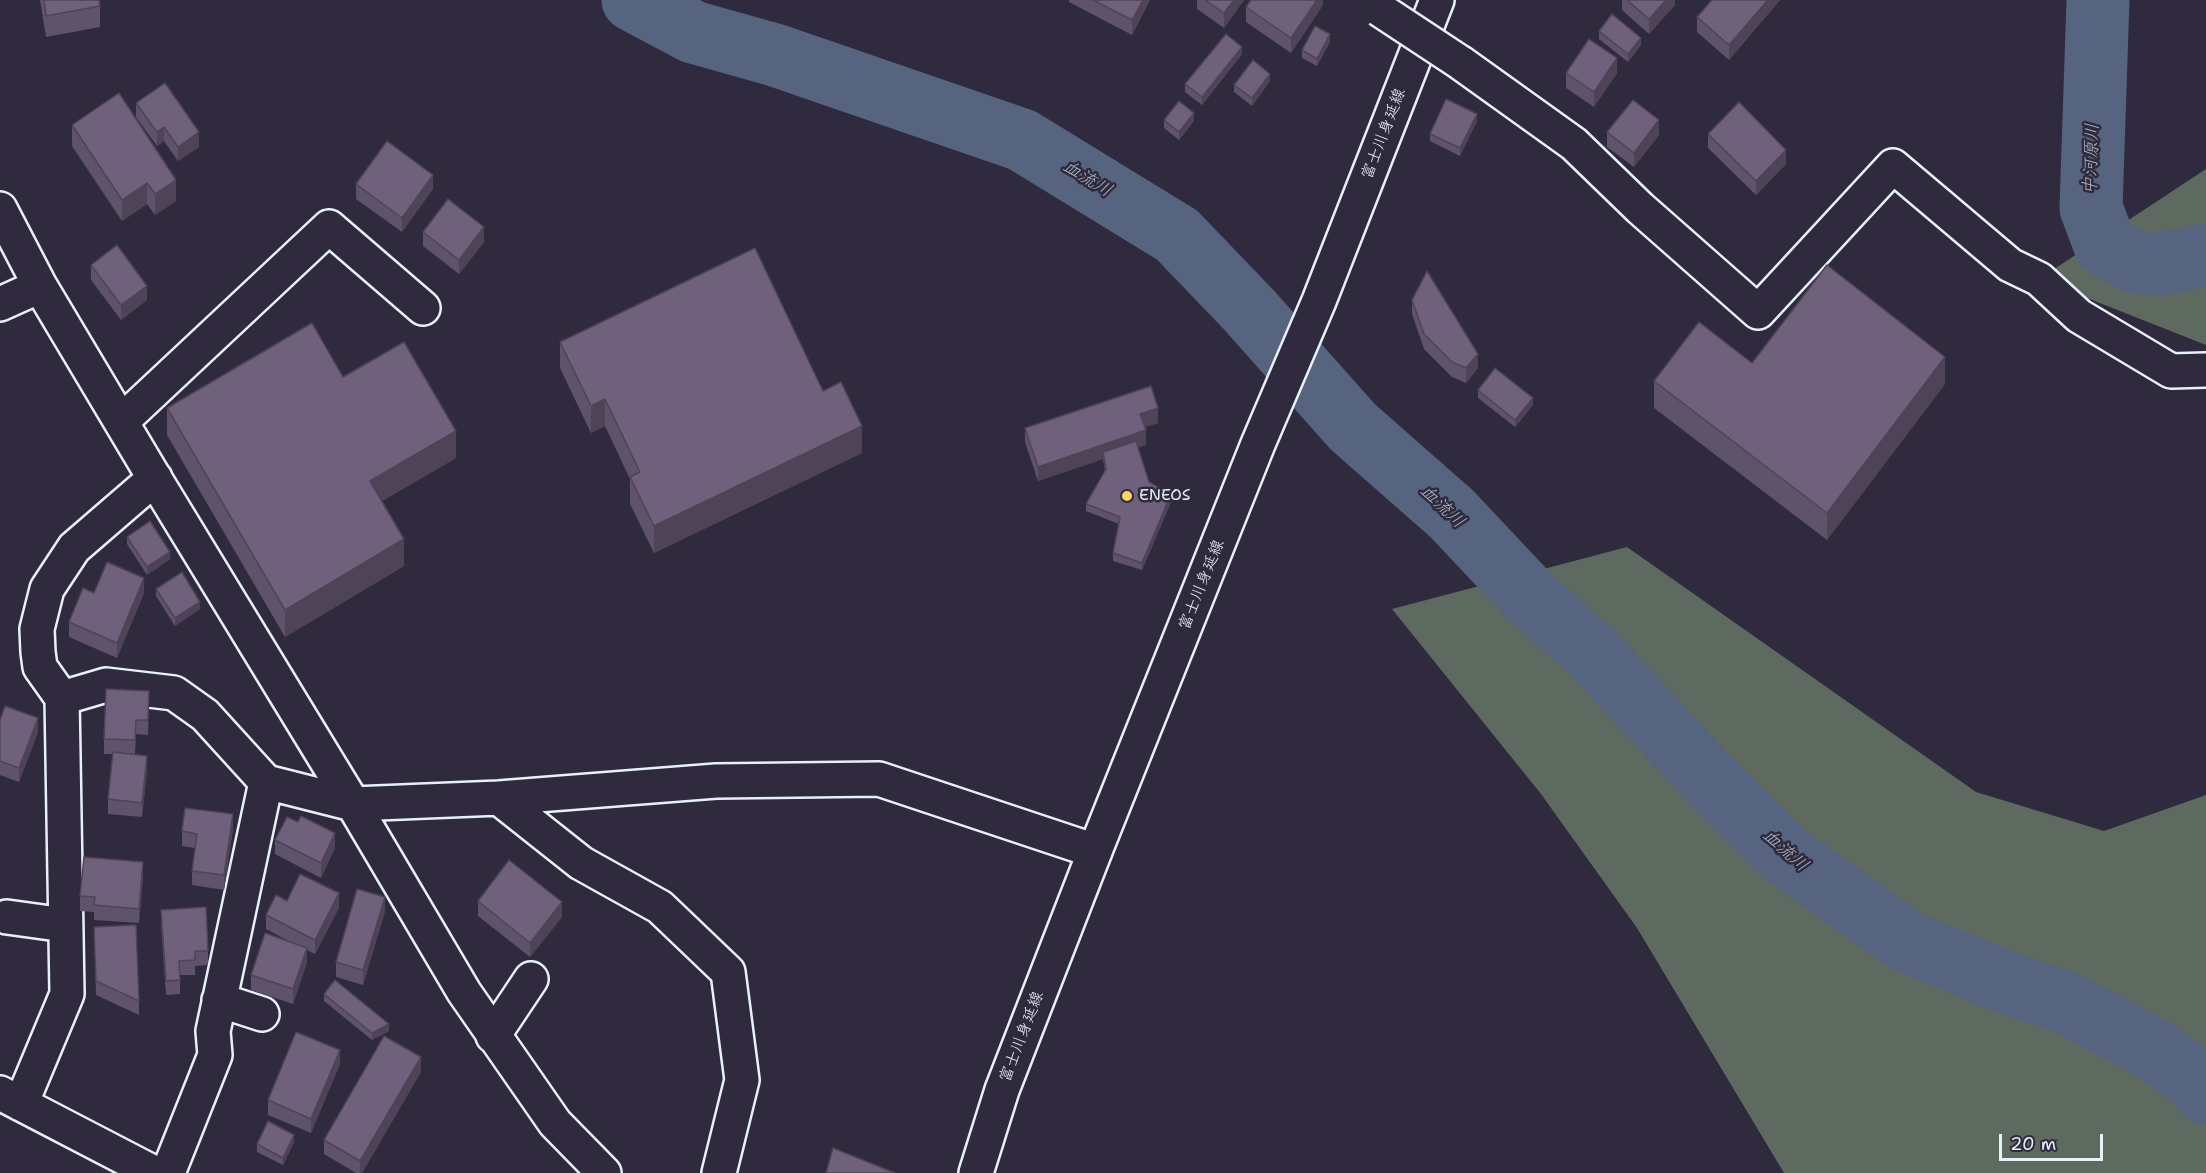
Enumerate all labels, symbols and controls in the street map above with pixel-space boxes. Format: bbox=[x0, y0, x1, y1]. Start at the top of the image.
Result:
street label: 富士川身延線 bbox=[1358, 86, 1410, 182]
water label: 中河原川 bbox=[2080, 123, 2104, 195]
water label: 血流川 bbox=[1058, 156, 1116, 202]
water label: 血流川 bbox=[1415, 481, 1469, 533]
place label: ENEOS bbox=[1139, 486, 1191, 506]
marker: ENEOS bbox=[1120, 489, 1134, 503]
street label: 富士川身延線 bbox=[1175, 537, 1229, 633]
water label: 血流川 bbox=[1758, 825, 1812, 877]
street label: 富士川身延線 bbox=[996, 989, 1048, 1085]
scale bar bbox=[2002, 1122, 2106, 1160]
text: 20 m bbox=[2010, 1132, 2056, 1156]

